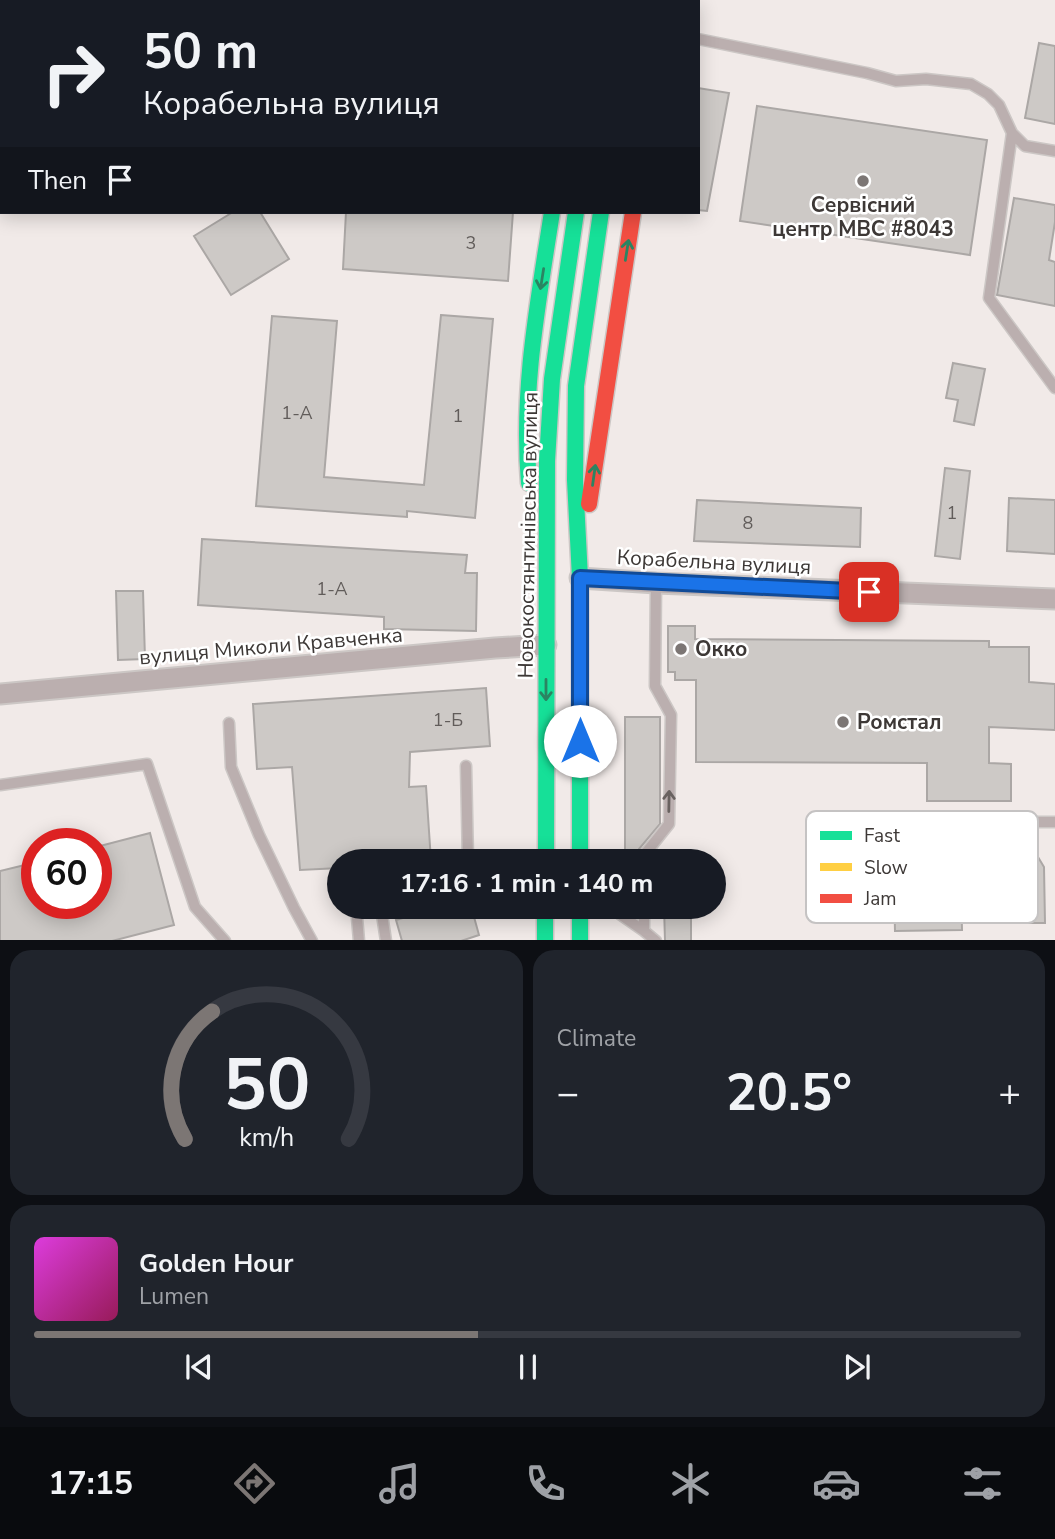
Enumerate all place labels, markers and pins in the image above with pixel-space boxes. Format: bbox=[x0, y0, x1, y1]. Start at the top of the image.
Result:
marker: Сервісний центр МВС #8043 bbox=[855, 173, 871, 189]
place label: Сервісний центр МВС #8043 bbox=[772, 191, 954, 243]
pin bbox=[839, 562, 899, 622]
place label: Окко bbox=[695, 635, 747, 663]
marker: Окко bbox=[673, 641, 689, 657]
place label: Ромстал bbox=[857, 708, 942, 736]
marker: Ромстал bbox=[835, 714, 851, 730]

